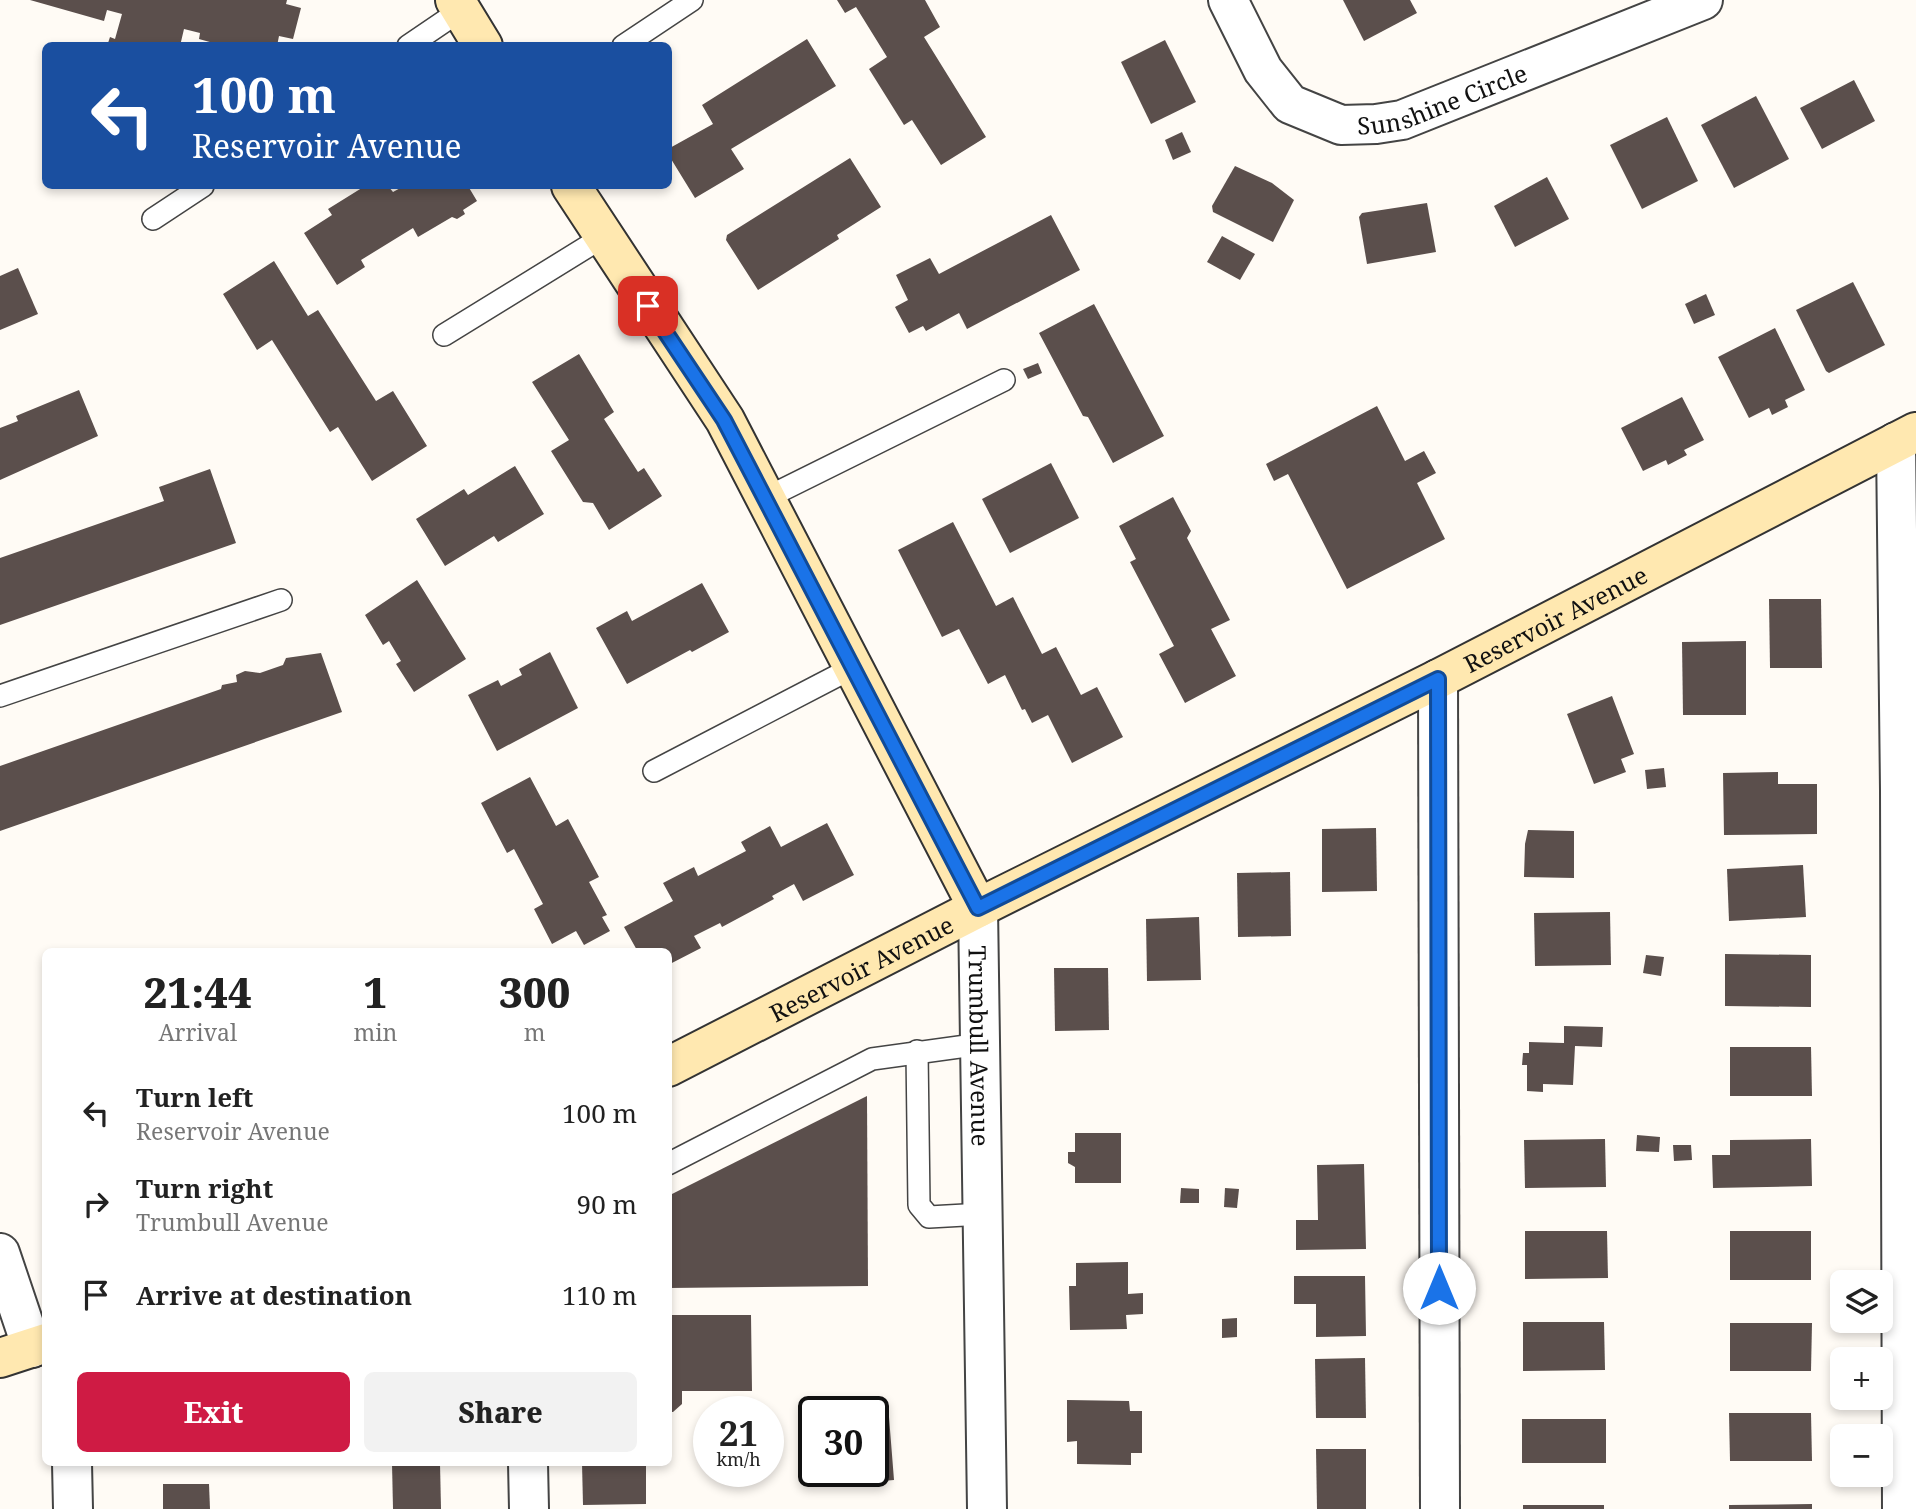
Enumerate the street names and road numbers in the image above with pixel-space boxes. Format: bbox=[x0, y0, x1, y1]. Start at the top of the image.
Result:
street label: Sunshine Circle bbox=[1357, 55, 1532, 141]
street label: Reservoir Avenue bbox=[1458, 557, 1653, 680]
street label: Reservoir Avenue bbox=[764, 907, 959, 1029]
street label: Trumbull Avenue bbox=[962, 945, 998, 1147]

